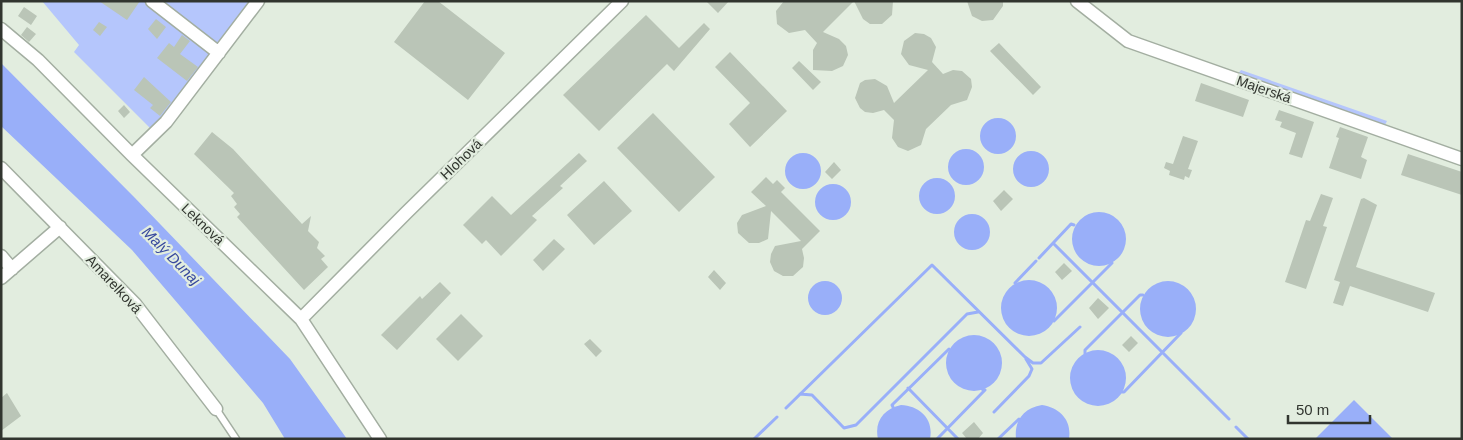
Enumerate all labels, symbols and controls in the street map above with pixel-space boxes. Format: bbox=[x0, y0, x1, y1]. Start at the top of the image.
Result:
street label: Majerská bbox=[1235, 72, 1294, 106]
street label: Hlohová bbox=[437, 135, 485, 183]
street label: Leknová bbox=[178, 200, 228, 248]
water label: Malý Dunaj bbox=[139, 223, 204, 289]
street label: Amarelková bbox=[83, 252, 145, 317]
scale bar bbox=[1288, 392, 1370, 424]
text: 50 m bbox=[1296, 401, 1329, 418]

